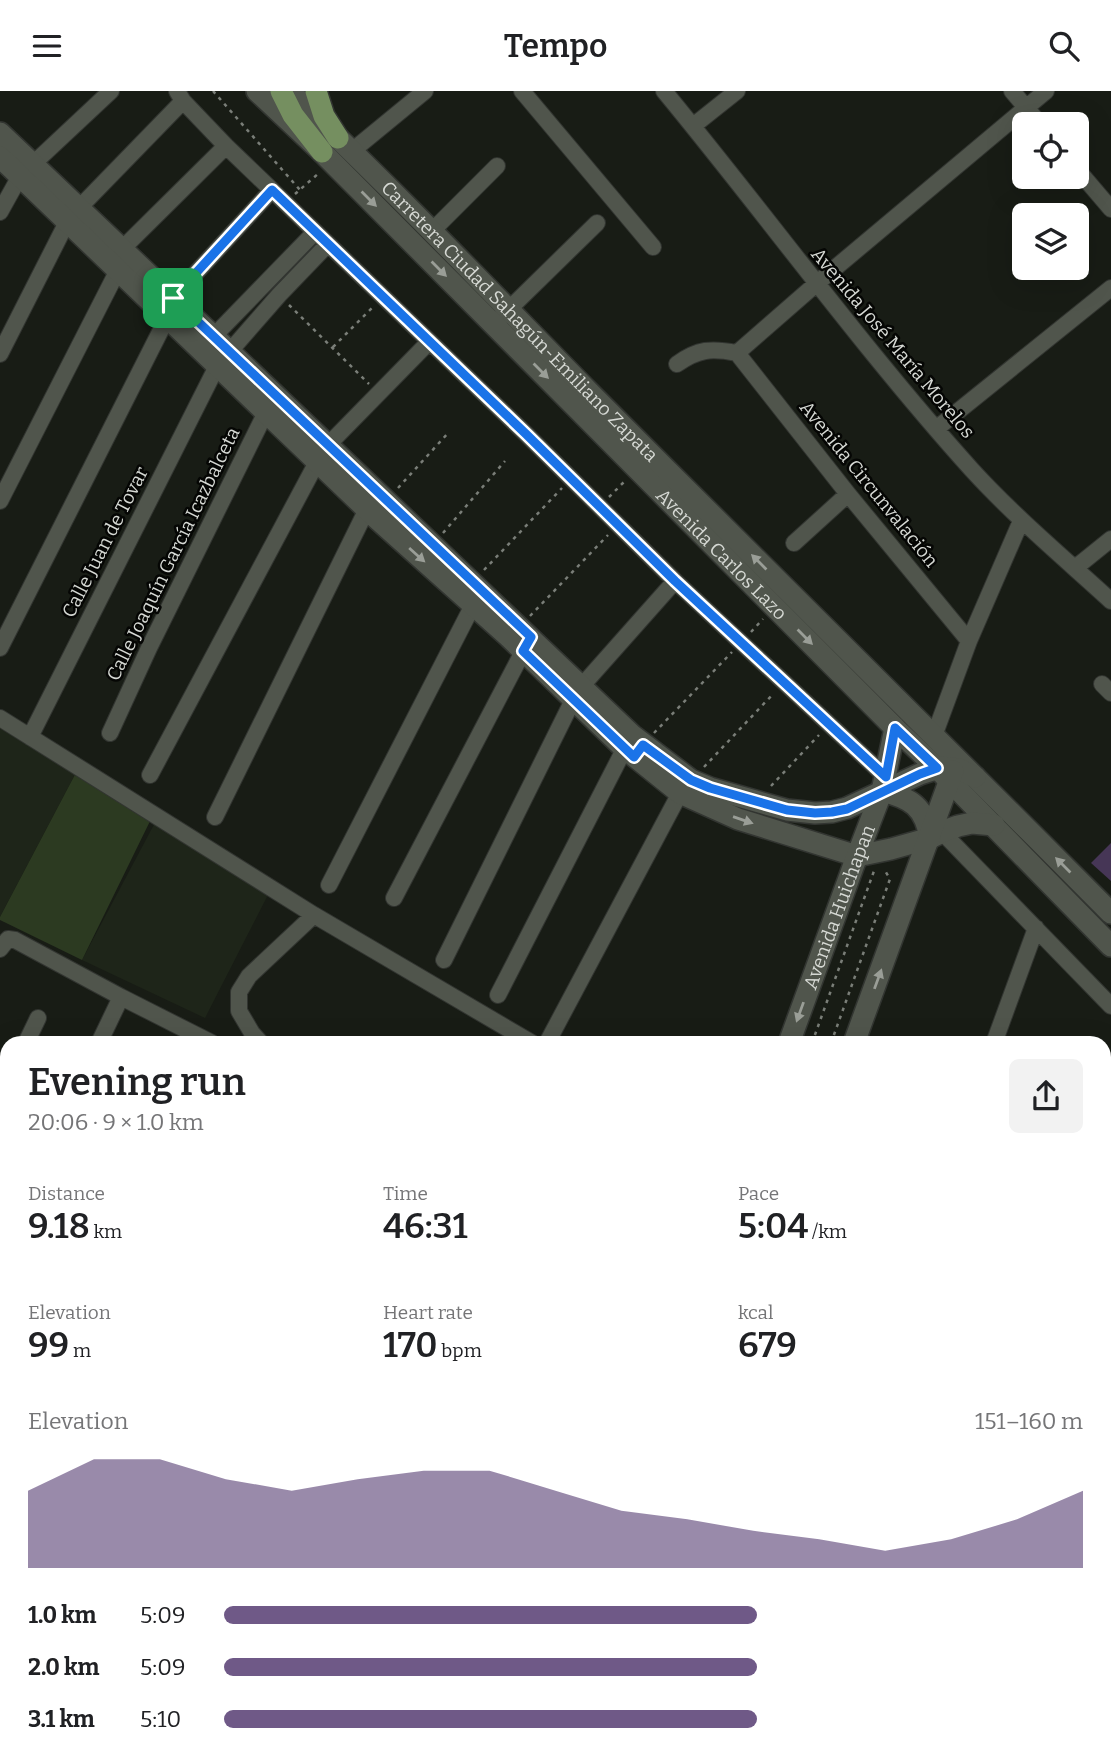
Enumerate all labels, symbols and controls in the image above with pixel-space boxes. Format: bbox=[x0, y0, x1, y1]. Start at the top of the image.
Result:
icon: menu bbox=[28, 27, 66, 65]
text: Tempo bbox=[504, 27, 607, 65]
icon: search bbox=[1045, 27, 1083, 65]
map controls bbox=[1012, 112, 1089, 280]
button: locate bbox=[1012, 112, 1089, 189]
street label: Carretera Ciudad Sahagún-Emiliano Zapata bbox=[377, 176, 663, 467]
one-way arrow bbox=[360, 191, 377, 207]
button: layers bbox=[1012, 203, 1089, 280]
street label: Avenida José María Morelos bbox=[806, 243, 980, 443]
one-way arrow bbox=[431, 261, 448, 278]
pin bbox=[143, 268, 203, 328]
icon: arrive bbox=[154, 279, 192, 317]
one-way arrow bbox=[533, 363, 550, 380]
street label: Avenida Circunvalación bbox=[795, 396, 943, 572]
street label: Calle Joaquín García Icazbalceta bbox=[101, 423, 245, 685]
street label: Calle Juan de Tovar bbox=[57, 462, 153, 621]
street label: Avenida Carlos Lazo bbox=[652, 483, 792, 624]
one-way arrow bbox=[408, 547, 426, 563]
one-way arrow bbox=[751, 553, 768, 570]
one-way arrow bbox=[797, 629, 813, 645]
one-way arrow bbox=[732, 815, 753, 826]
street label: Avenida Huichapan bbox=[798, 821, 880, 992]
one-way arrow bbox=[1054, 856, 1071, 873]
one-way arrow bbox=[873, 968, 884, 989]
one-way arrow bbox=[794, 1002, 805, 1023]
text: Evening run bbox=[28, 1059, 246, 1105]
button: share bbox=[1009, 1059, 1083, 1133]
text: 20:06 · 9 × 1.0 km bbox=[28, 1108, 204, 1136]
text: Distance bbox=[28, 1182, 105, 1205]
text: Time bbox=[383, 1182, 428, 1205]
text: Pace bbox=[738, 1182, 779, 1205]
text: 9.18 bbox=[28, 1205, 90, 1247]
text: 46:31 bbox=[383, 1205, 468, 1247]
text: 5:04 bbox=[738, 1205, 808, 1247]
text: km bbox=[90, 1220, 122, 1243]
text: /km bbox=[808, 1220, 847, 1243]
text: Elevation bbox=[28, 1301, 111, 1324]
text: Heart rate bbox=[383, 1301, 473, 1324]
text: kcal bbox=[738, 1301, 773, 1324]
text: 99 bbox=[28, 1324, 69, 1366]
text: 170 bbox=[383, 1324, 438, 1366]
text: 679 bbox=[738, 1324, 797, 1366]
text: m bbox=[69, 1339, 91, 1362]
text: bpm bbox=[438, 1339, 482, 1362]
text: Elevation bbox=[28, 1407, 128, 1435]
text: 151–160 m bbox=[975, 1407, 1083, 1435]
text: 1.0 km bbox=[28, 1601, 97, 1629]
text: 5:09 bbox=[140, 1601, 185, 1629]
text: 2.0 km bbox=[28, 1653, 99, 1681]
text: 5:09 bbox=[140, 1653, 185, 1681]
text: 3.1 km bbox=[28, 1705, 95, 1733]
text: 5:10 bbox=[140, 1705, 181, 1733]

